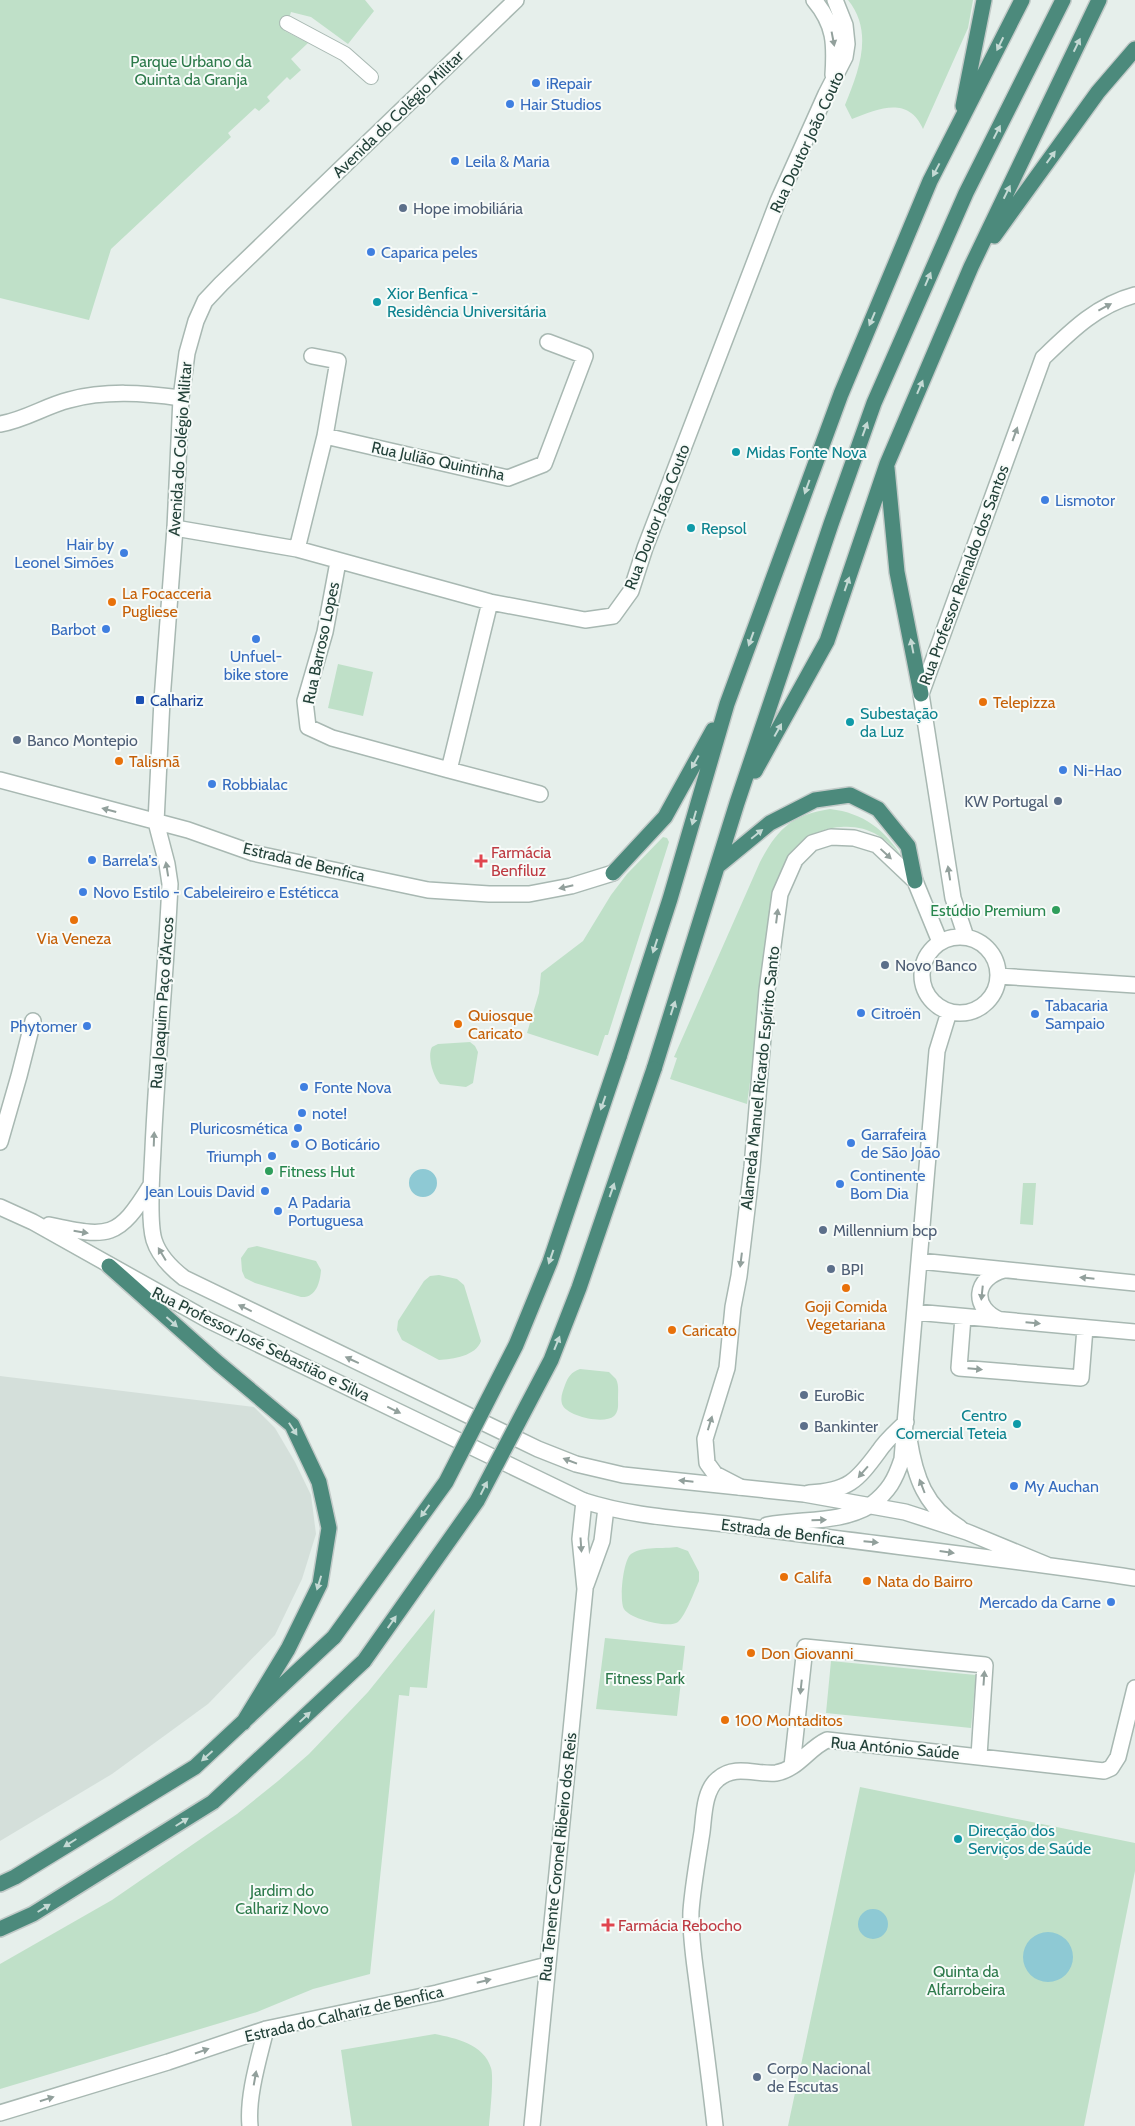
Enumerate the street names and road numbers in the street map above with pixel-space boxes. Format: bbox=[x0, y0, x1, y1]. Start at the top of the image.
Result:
street label: Avenida do Colégio Militar bbox=[328, 46, 468, 182]
street label: Rua Doutor João Couto bbox=[766, 68, 848, 216]
street label: Avenida do Colégio Militar bbox=[164, 360, 196, 537]
street label: Rua Julião Quintinha bbox=[370, 438, 507, 484]
street label: Rua Doutor João Couto bbox=[620, 441, 694, 592]
street label: Rua Professor Reinaldo dos Santos bbox=[915, 462, 1013, 688]
street label: Rua Barroso Lopes bbox=[299, 580, 343, 706]
street label: Estrada de Benfica bbox=[241, 839, 367, 885]
street label: Rua Joaquim Paço d'Arcos bbox=[147, 916, 178, 1090]
street label: Alameda Manuel Ricardo Espírito Santo bbox=[737, 945, 783, 1211]
street label: Rua Professor José Sebastião e Silva bbox=[149, 1283, 373, 1405]
street label: Estrada de Benfica bbox=[720, 1515, 846, 1549]
street label: Rua Tenente Coronel Ribeiro dos Reis bbox=[535, 1731, 581, 1982]
street label: Rua António Saúde bbox=[830, 1733, 960, 1763]
street label: Estrada do Calhariz de Benfica bbox=[243, 1982, 445, 2046]

